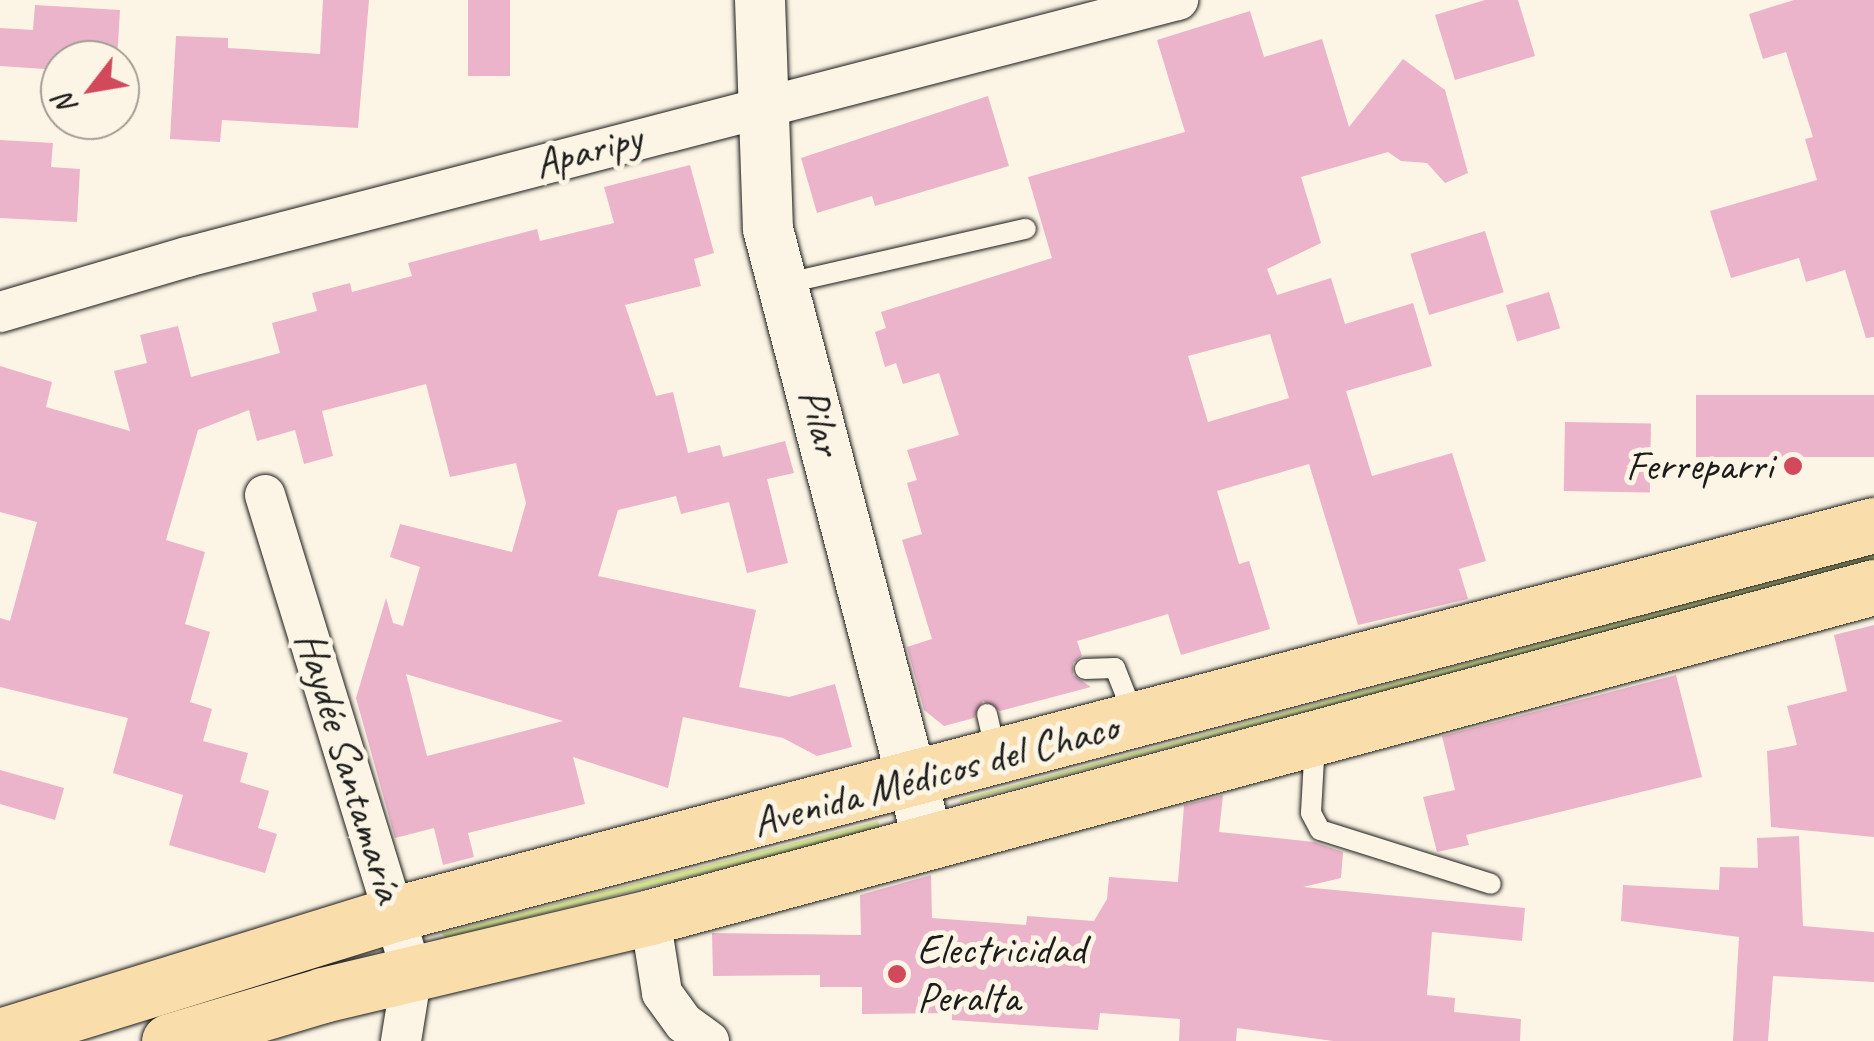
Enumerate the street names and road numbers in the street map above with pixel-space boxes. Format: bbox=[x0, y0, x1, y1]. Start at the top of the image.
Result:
street label: Aparipy bbox=[529, 113, 647, 189]
street label: Pilar bbox=[787, 383, 853, 461]
street label: Haydée Santamaría bbox=[284, 626, 414, 908]
street label: Avenida Médicos del Chaco bbox=[747, 702, 1123, 848]

